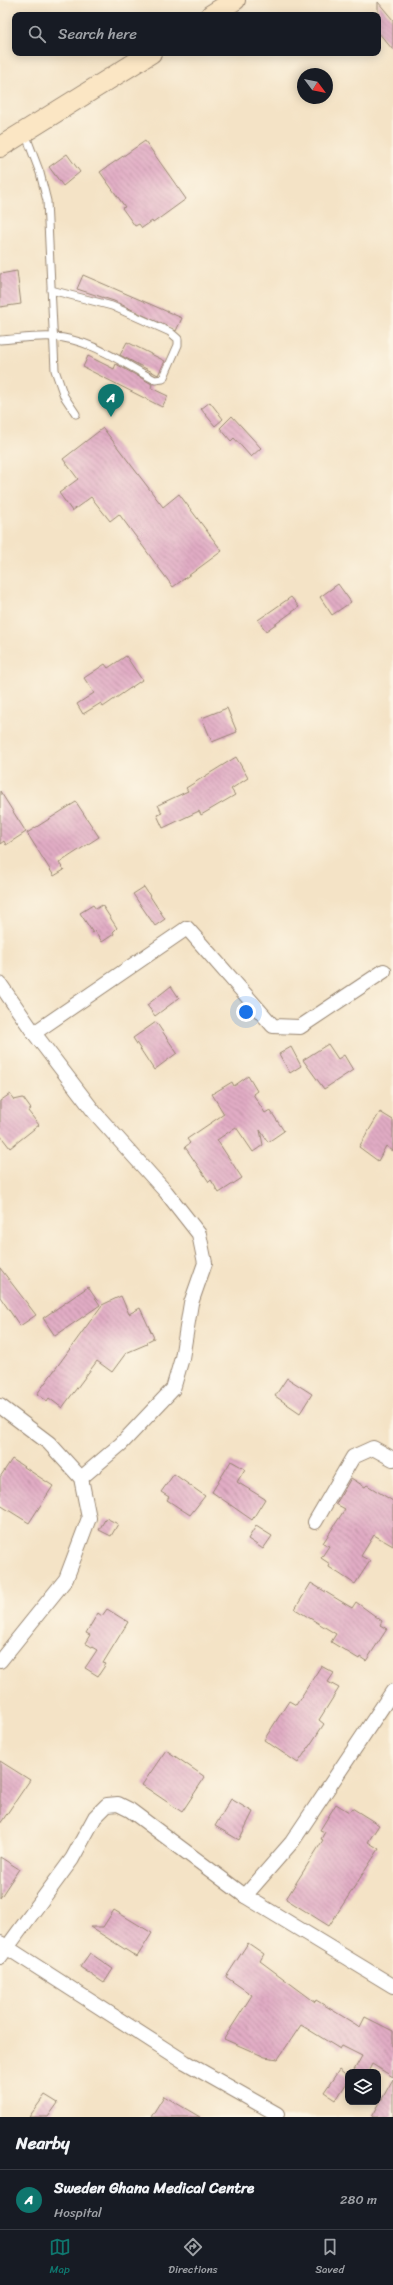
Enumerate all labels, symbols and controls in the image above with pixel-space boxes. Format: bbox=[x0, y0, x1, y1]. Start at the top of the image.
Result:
search box bbox=[12, 12, 381, 56]
text: Search here bbox=[58, 21, 137, 47]
icon: search bbox=[26, 23, 48, 45]
north arrow bbox=[297, 68, 333, 104]
pin: A bbox=[98, 384, 124, 417]
your location bbox=[236, 1002, 256, 1022]
map controls bbox=[345, 2069, 381, 2105]
button: layers bbox=[345, 2069, 381, 2105]
text: Nearby bbox=[16, 2128, 70, 2158]
text: Sweden Ghana Medical Centre bbox=[54, 2175, 254, 2201]
text: A bbox=[25, 2188, 33, 2211]
text: 280 m bbox=[340, 2188, 377, 2211]
text: Hospital bbox=[54, 2201, 102, 2224]
tab: Map bbox=[49, 2236, 71, 2279]
tab: Directions bbox=[168, 2236, 218, 2279]
tab: Saved bbox=[315, 2236, 344, 2279]

